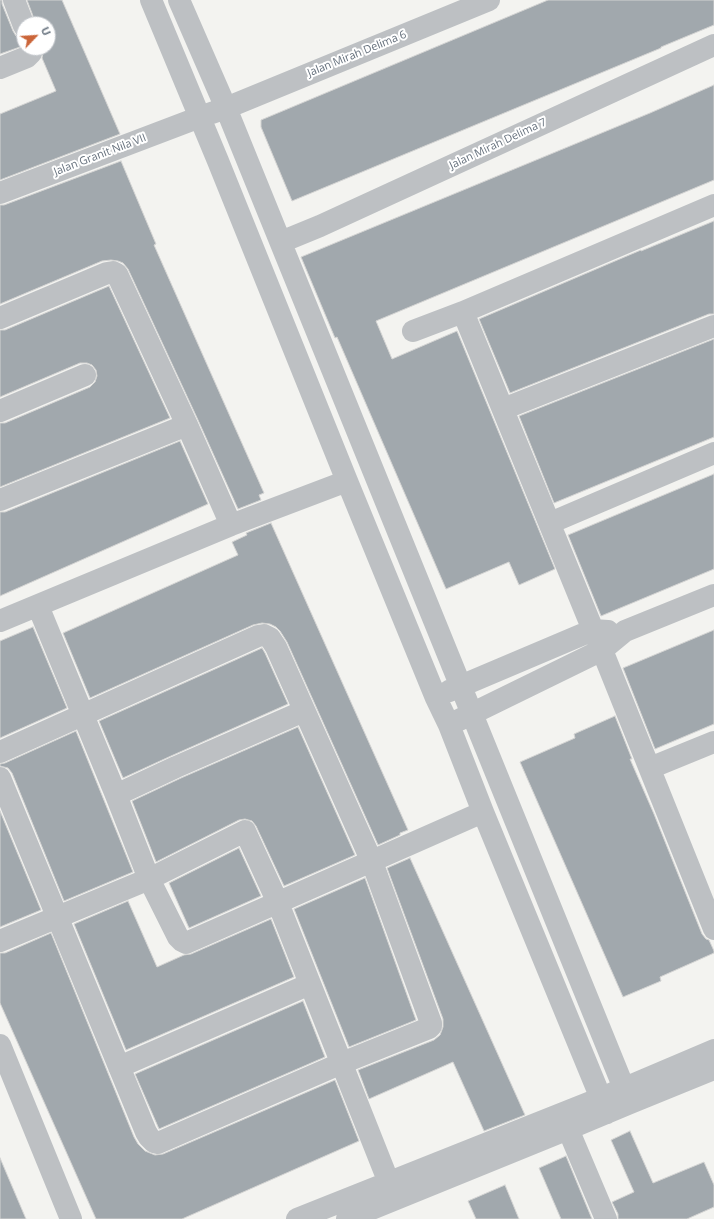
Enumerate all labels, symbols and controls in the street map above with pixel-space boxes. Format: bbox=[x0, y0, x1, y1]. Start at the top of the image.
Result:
north arrow bbox=[16, 16, 56, 56]
text: U bbox=[38, 24, 55, 38]
street label: Jalan Mirah Delima 6 bbox=[306, 28, 408, 80]
street label: Jalan Mirah Delima 7 bbox=[447, 116, 549, 172]
street label: Jalan Granit Nila VII bbox=[52, 131, 148, 179]

